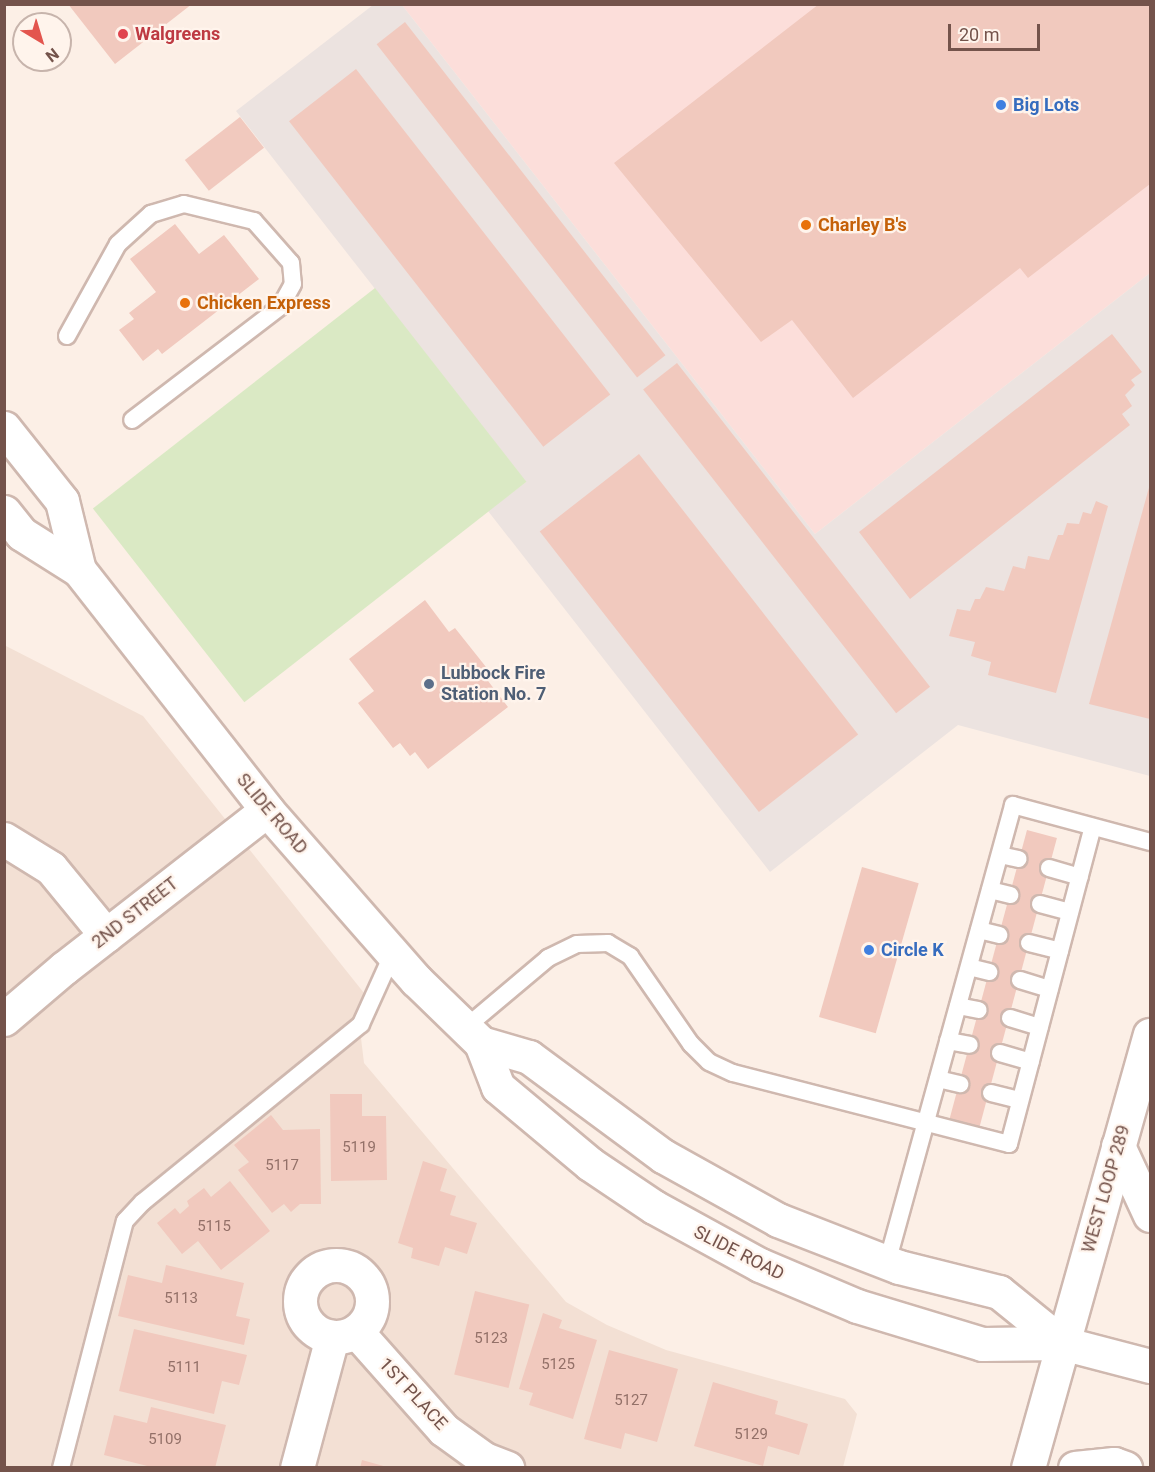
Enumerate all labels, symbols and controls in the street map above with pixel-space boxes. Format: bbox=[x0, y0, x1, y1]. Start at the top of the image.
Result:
north arrow bbox=[12, 12, 72, 72]
scale bar bbox=[951, 12, 1042, 50]
place label: Walgreens bbox=[135, 23, 220, 45]
text: 20 m bbox=[959, 24, 999, 45]
marker: Walgreens bbox=[116, 27, 130, 41]
text: N bbox=[42, 44, 62, 66]
place label: Big Lots bbox=[1013, 94, 1079, 116]
marker: Big Lots bbox=[994, 98, 1008, 112]
place label: Charley B's bbox=[818, 214, 907, 236]
marker: Charley B's bbox=[799, 218, 813, 232]
place label: Chicken Express bbox=[197, 292, 331, 314]
marker: Chicken Express bbox=[178, 296, 192, 310]
place label: Lubbock Fire Station No. 7 bbox=[441, 663, 546, 706]
marker: Lubbock Fire Station No. 7 bbox=[422, 677, 436, 691]
street label: SLIDE ROAD bbox=[232, 769, 312, 859]
street label: 2ND STREET bbox=[88, 873, 182, 953]
place label: Circle K bbox=[881, 939, 944, 961]
marker: Circle K bbox=[862, 943, 876, 957]
street label: WEST LOOP 289 bbox=[1077, 1123, 1135, 1255]
house number: 5119 bbox=[342, 1139, 376, 1157]
house number: 5117 bbox=[265, 1157, 299, 1175]
house number: 5115 bbox=[197, 1218, 231, 1236]
street label: SLIDE ROAD bbox=[690, 1221, 788, 1285]
house number: 5113 bbox=[164, 1290, 198, 1308]
house number: 5123 bbox=[474, 1330, 508, 1348]
street label: 1ST PLACE bbox=[374, 1353, 452, 1435]
house number: 5125 bbox=[541, 1356, 575, 1374]
house number: 5111 bbox=[167, 1359, 201, 1377]
house number: 5127 bbox=[614, 1392, 648, 1410]
house number: 5129 bbox=[734, 1426, 768, 1444]
house number: 5109 bbox=[148, 1431, 182, 1449]

